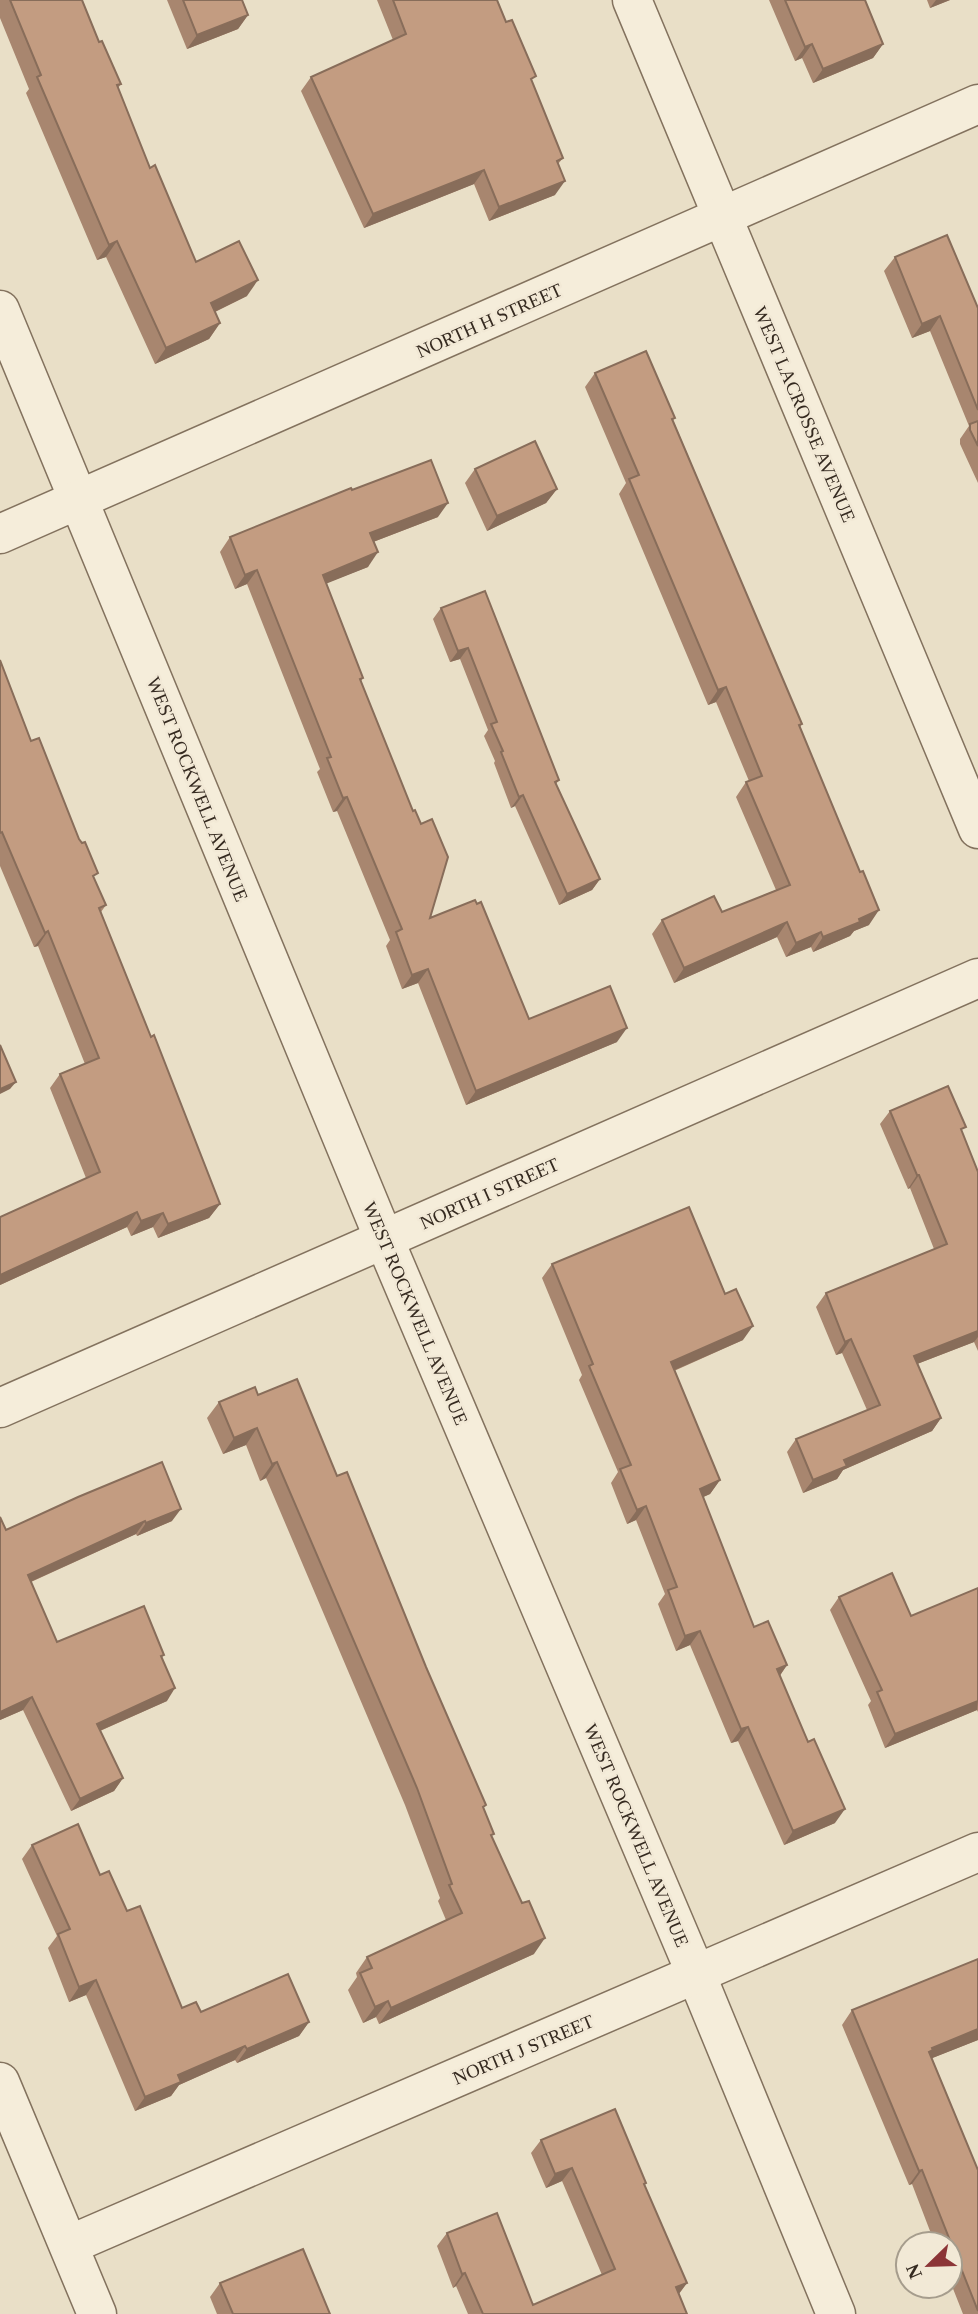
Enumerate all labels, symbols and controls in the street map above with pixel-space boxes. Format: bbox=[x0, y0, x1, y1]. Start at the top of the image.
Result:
street label: NORTH H STREET bbox=[413, 279, 566, 362]
street label: WEST LACROSSE AVENUE bbox=[749, 303, 860, 525]
street label: WEST ROCKWELL AVENUE bbox=[143, 674, 252, 905]
street label: NORTH I STREET bbox=[417, 1153, 562, 1234]
street label: WEST ROCKWELL AVENUE bbox=[359, 1198, 472, 1428]
street label: WEST ROCKWELL AVENUE bbox=[580, 1720, 693, 1950]
street label: NORTH J STREET bbox=[450, 2010, 597, 2089]
north arrow bbox=[894, 2230, 964, 2300]
text: N bbox=[901, 2261, 926, 2282]

